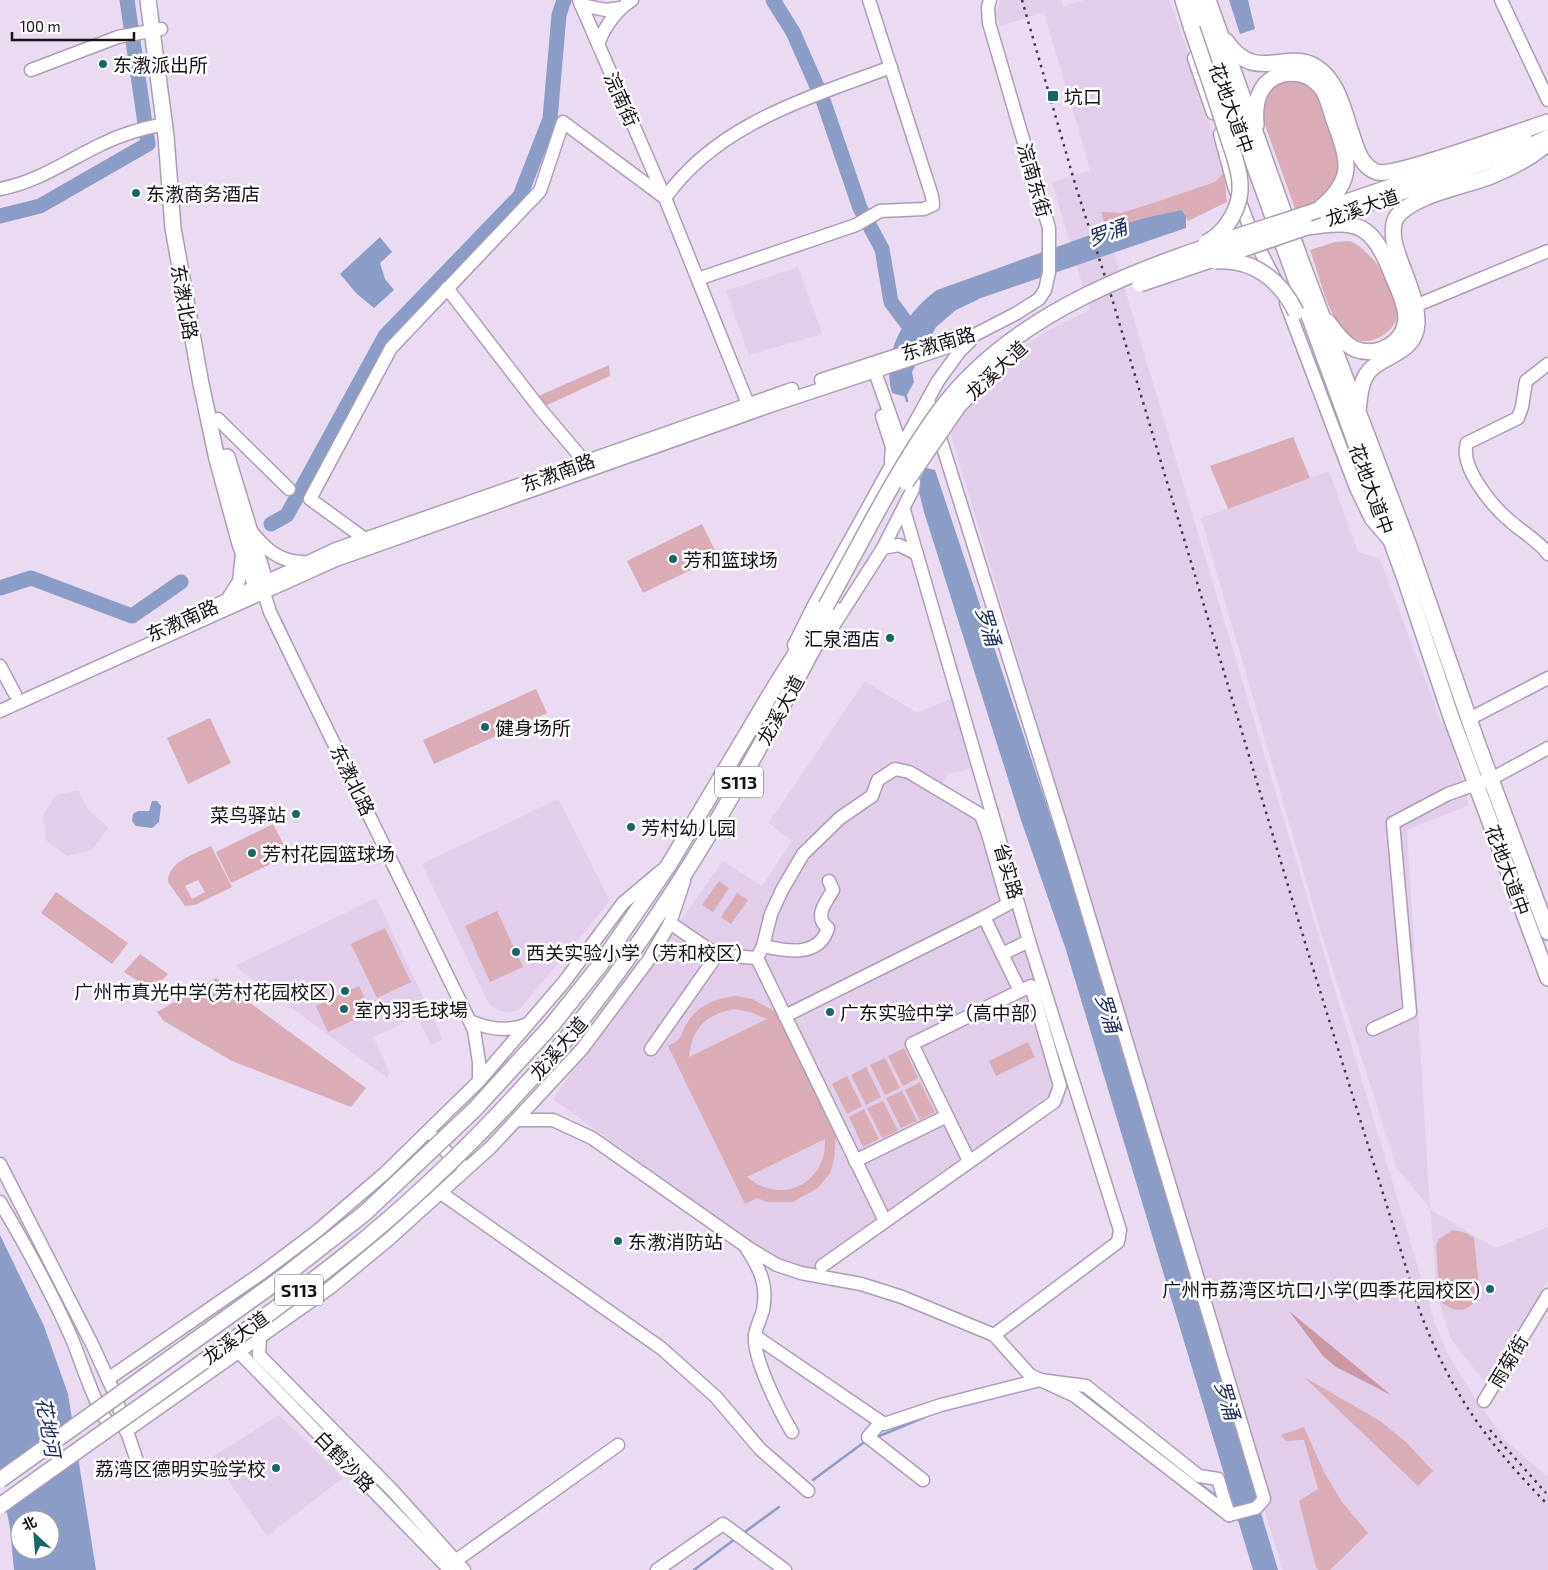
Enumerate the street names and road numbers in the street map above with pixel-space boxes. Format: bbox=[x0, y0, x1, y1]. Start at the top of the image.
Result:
street label: 花地大道中 bbox=[1205, 59, 1259, 157]
street label: 浣南街 bbox=[600, 68, 644, 130]
street label: 浣南东街 bbox=[1013, 140, 1057, 220]
street label: 龙溪大道 bbox=[1322, 184, 1402, 230]
street label: 东漖北路 bbox=[167, 263, 203, 341]
street label: 东漖南路 bbox=[898, 321, 978, 365]
street label: 龙溪大道 bbox=[960, 336, 1032, 404]
street label: 花地大道中 bbox=[1345, 440, 1399, 538]
street label: 东漖南路 bbox=[518, 448, 598, 496]
street label: 东漖南路 bbox=[143, 594, 221, 646]
street label: 龙溪大道 bbox=[752, 671, 808, 749]
street label: 东漖北路 bbox=[326, 741, 380, 819]
road number: S113 bbox=[715, 766, 763, 798]
street label: 花地大道中 bbox=[1481, 821, 1535, 919]
street label: 省实路 bbox=[990, 840, 1028, 902]
street label: 龙溪大道 bbox=[524, 1012, 592, 1084]
road number: S113 bbox=[275, 1274, 323, 1306]
street label: 龙溪大道 bbox=[197, 1305, 273, 1369]
street label: 雨菊街 bbox=[1483, 1331, 1533, 1391]
street label: 白鹤沙路 bbox=[310, 1426, 380, 1496]

